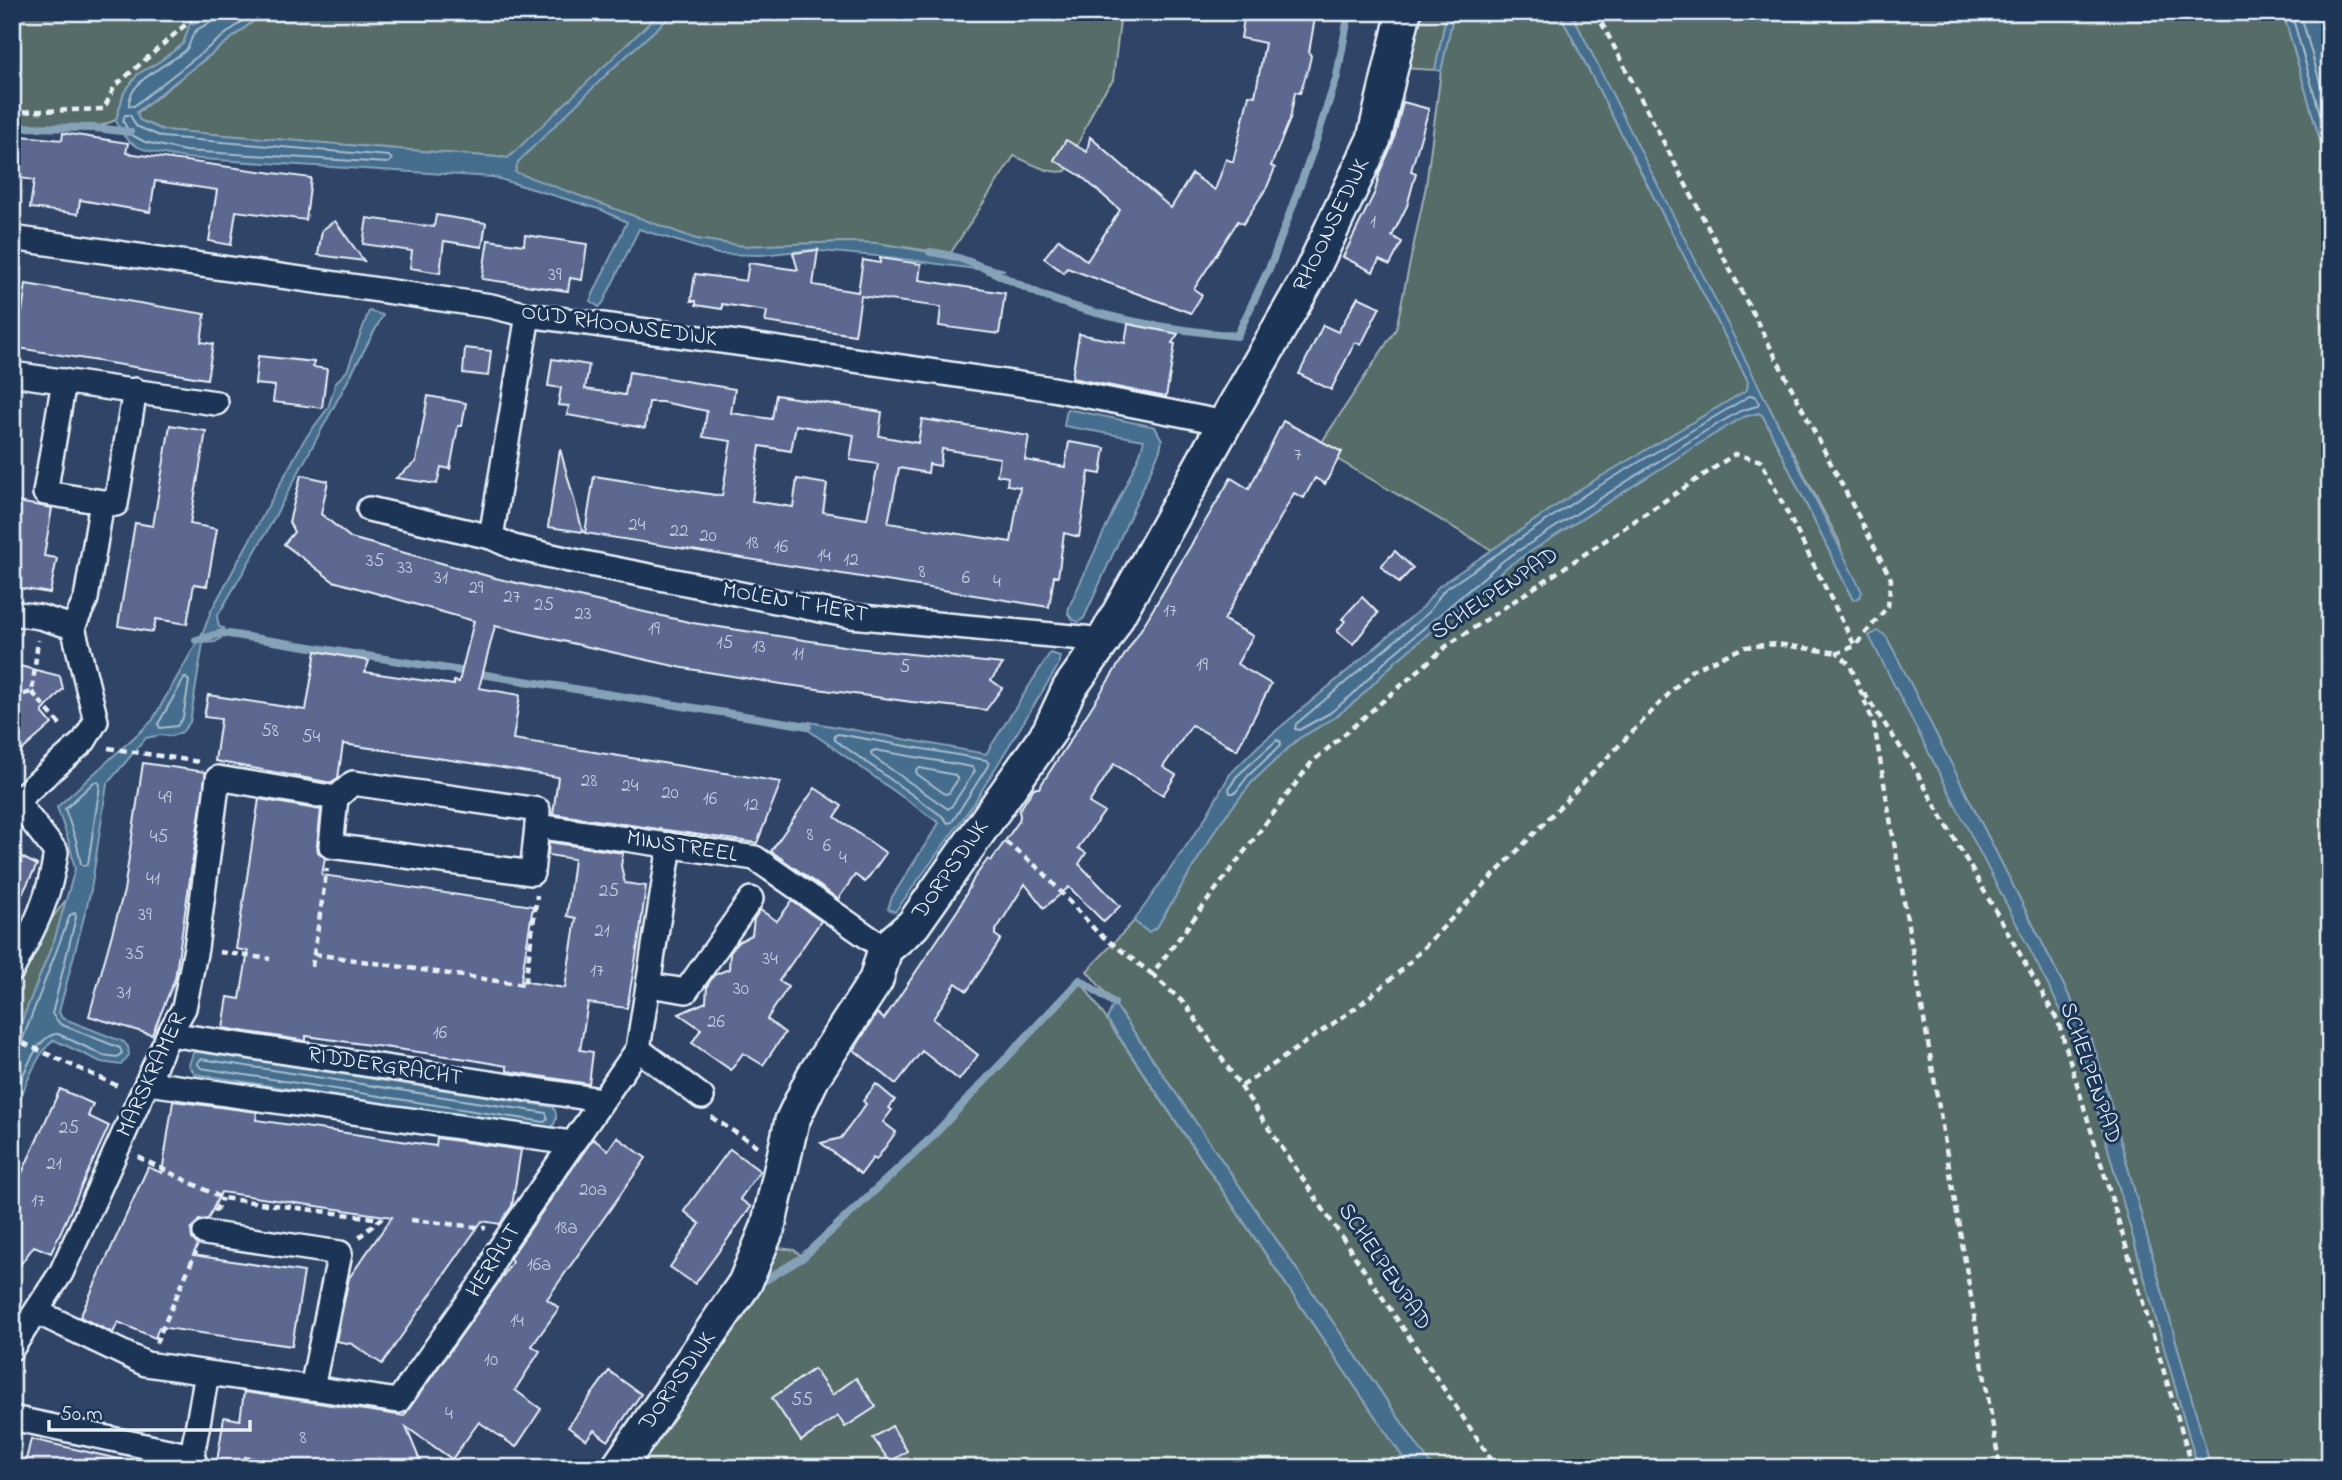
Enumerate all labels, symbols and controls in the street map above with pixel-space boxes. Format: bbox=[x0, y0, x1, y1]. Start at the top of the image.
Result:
street label: RHOONSEDIJK bbox=[1285, 152, 1379, 297]
house number: 1 bbox=[1370, 209, 1376, 236]
house number: 39 bbox=[548, 262, 562, 289]
street label: OUD RHOONSEDIJK bbox=[519, 296, 720, 356]
house number: 7 bbox=[1294, 442, 1302, 469]
house number: 24 bbox=[628, 512, 646, 539]
house number: 22 bbox=[670, 518, 688, 545]
house number: 20 bbox=[699, 523, 717, 550]
house number: 18 bbox=[745, 530, 759, 557]
house number: 16 bbox=[774, 534, 788, 561]
street label: SCHELPENPAD bbox=[1425, 539, 1565, 649]
house number: 14 bbox=[817, 543, 831, 570]
house number: 12 bbox=[843, 547, 859, 574]
house number: 35 bbox=[366, 548, 384, 575]
house number: 33 bbox=[397, 555, 413, 582]
house number: 8 bbox=[918, 559, 926, 586]
house number: 31 bbox=[434, 565, 448, 592]
house number: 6 bbox=[962, 565, 970, 592]
house number: 4 bbox=[993, 569, 1001, 596]
street label: MOLEN 'T HERT bbox=[720, 574, 870, 632]
house number: 29 bbox=[468, 575, 484, 602]
house number: 27 bbox=[503, 584, 521, 611]
house number: 25 bbox=[534, 592, 554, 619]
house number: 17 bbox=[1163, 598, 1177, 625]
house number: 23 bbox=[574, 601, 592, 628]
house number: 19 bbox=[648, 616, 660, 643]
house number: 15 bbox=[717, 630, 734, 657]
house number: 13 bbox=[752, 634, 766, 661]
house number: 11 bbox=[792, 641, 804, 668]
house number: 19 bbox=[1196, 652, 1208, 679]
house number: 5 bbox=[900, 654, 911, 681]
house number: 58 bbox=[261, 718, 279, 745]
house number: 54 bbox=[302, 724, 321, 751]
house number: 28 bbox=[581, 768, 597, 795]
house number: 24 bbox=[621, 773, 639, 800]
house number: 20 bbox=[661, 780, 679, 807]
house number: 49 bbox=[158, 785, 172, 812]
house number: 16 bbox=[703, 786, 717, 813]
house number: 12 bbox=[743, 792, 759, 819]
street label: DORPSDIJK bbox=[904, 813, 998, 927]
street label: MINSTREEL bbox=[624, 822, 740, 872]
house number: 8 bbox=[806, 822, 814, 849]
house number: 45 bbox=[150, 824, 168, 851]
house number: 6 bbox=[823, 833, 831, 860]
house number: 4 bbox=[839, 845, 847, 872]
house number: 41 bbox=[146, 866, 160, 893]
house number: 25 bbox=[599, 878, 619, 905]
house number: 39 bbox=[138, 902, 152, 929]
house number: 21 bbox=[594, 918, 610, 945]
house number: 35 bbox=[126, 941, 144, 968]
house number: 34 bbox=[762, 946, 778, 973]
house number: 17 bbox=[590, 958, 604, 985]
house number: 30 bbox=[733, 976, 749, 1003]
house number: 31 bbox=[117, 980, 131, 1007]
street label: SCHELPENPAD bbox=[2050, 998, 2130, 1148]
street label: MARSKRAMER bbox=[109, 1007, 195, 1143]
house number: 26 bbox=[707, 1009, 725, 1036]
house number: 16 bbox=[433, 1020, 447, 1047]
street label: RIDDERGRACHT bbox=[305, 1038, 465, 1096]
house number: 25 bbox=[59, 1115, 79, 1142]
house number: 21 bbox=[46, 1151, 62, 1178]
house number: 20a bbox=[579, 1177, 607, 1204]
house number: 17 bbox=[31, 1188, 45, 1215]
street label: SCHELPENPAD bbox=[1329, 1197, 1439, 1337]
house number: 18a bbox=[554, 1215, 578, 1242]
street label: HERAUT bbox=[458, 1218, 530, 1304]
house number: 16a bbox=[527, 1252, 551, 1279]
house number: 14 bbox=[510, 1308, 524, 1335]
street label: DORPSDIJK bbox=[631, 1324, 725, 1438]
house number: 10 bbox=[484, 1347, 498, 1374]
house number: 55 bbox=[791, 1387, 813, 1414]
scale bar bbox=[49, 1389, 250, 1433]
text: 50 m bbox=[60, 1400, 103, 1430]
house number: 4 bbox=[445, 1401, 453, 1428]
house number: 8 bbox=[299, 1425, 307, 1452]

